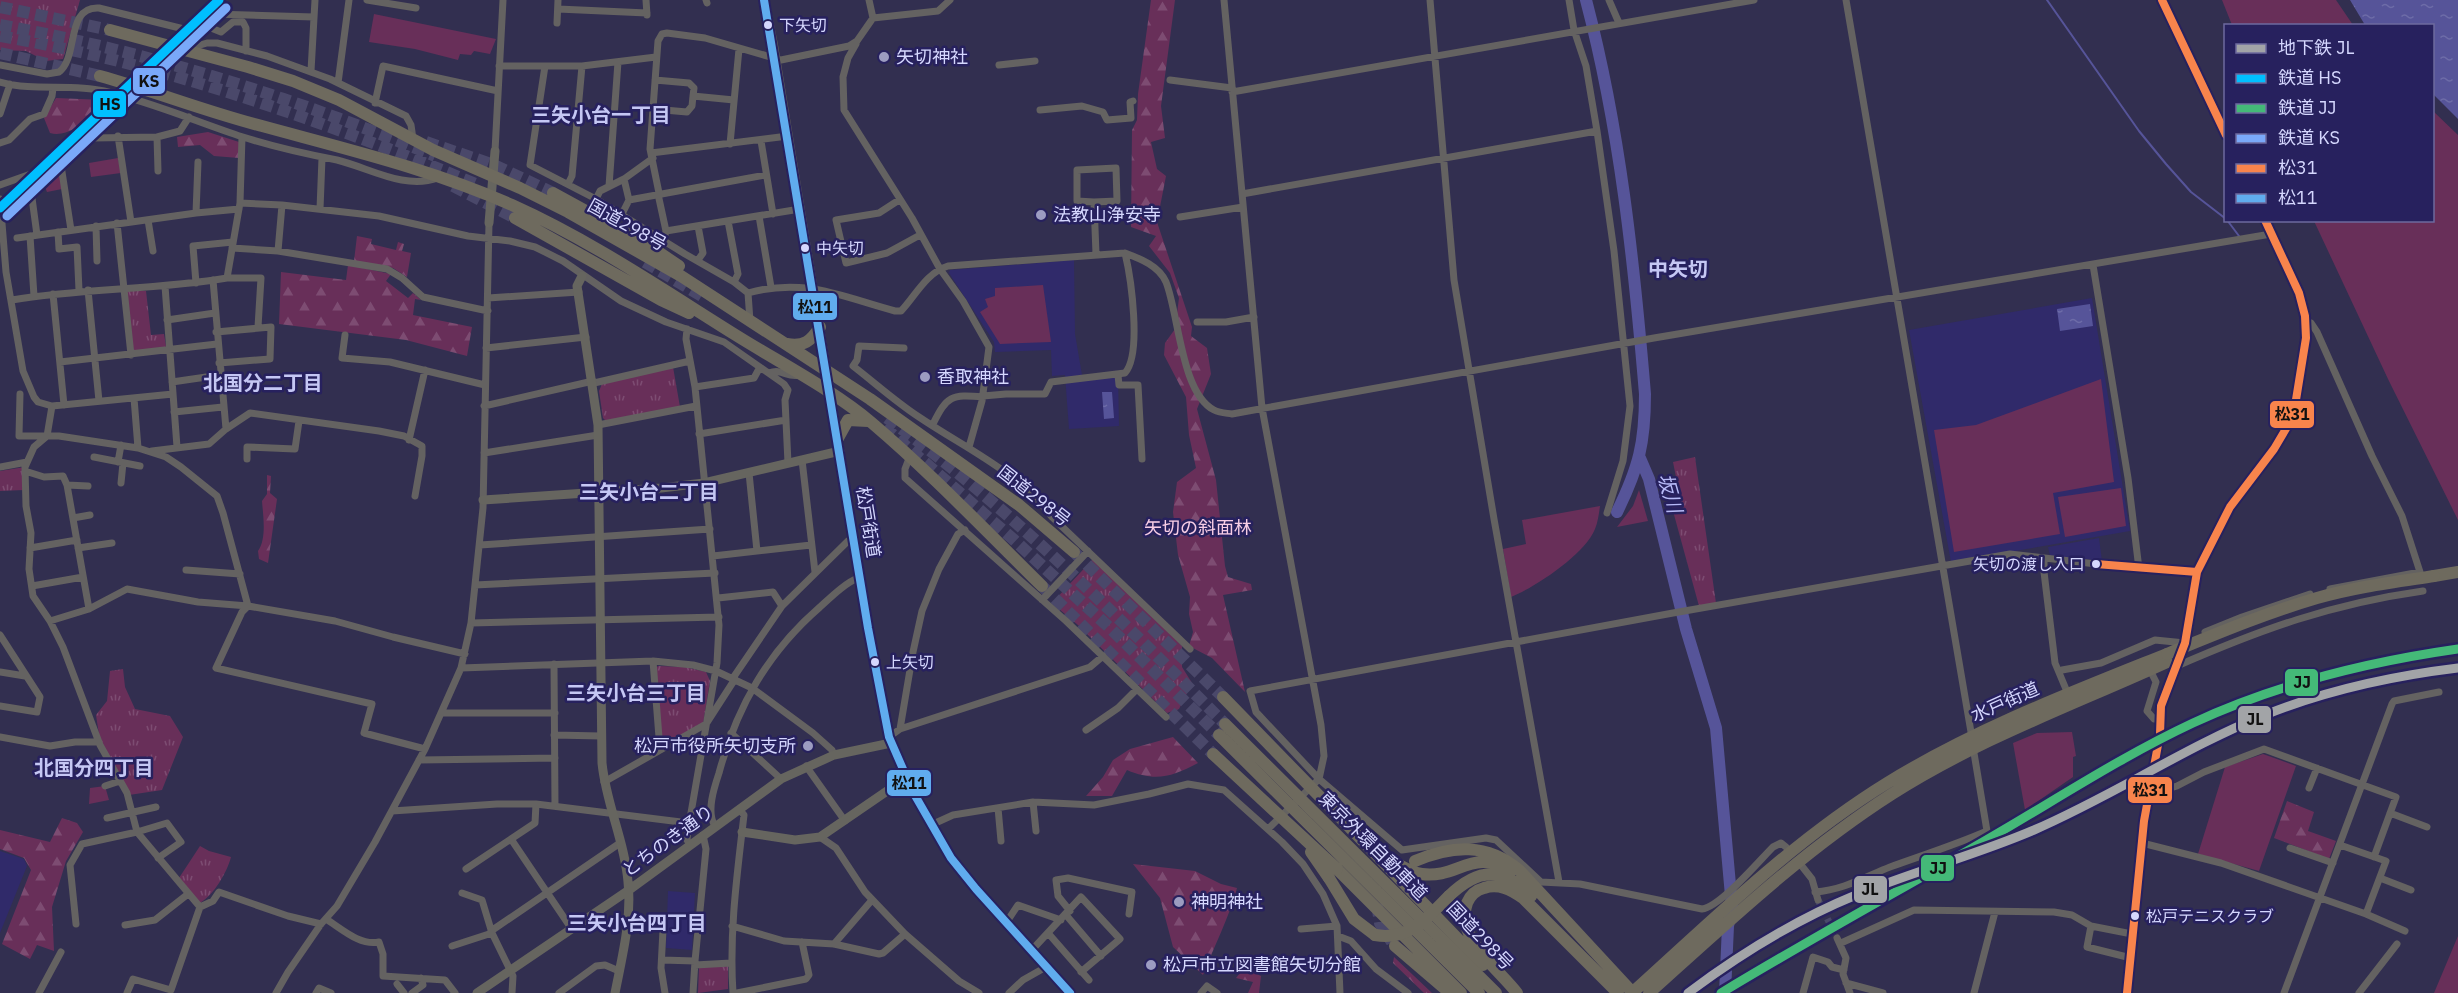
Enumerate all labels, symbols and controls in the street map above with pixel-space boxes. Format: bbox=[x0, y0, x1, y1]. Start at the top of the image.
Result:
place label: 下矢切 bbox=[779, 15, 827, 35]
marker: 下矢切 bbox=[762, 19, 774, 31]
legend bbox=[2224, 24, 2434, 222]
text: 地下鉄 JL bbox=[2278, 36, 2354, 59]
place label: 矢切神社 bbox=[896, 45, 968, 68]
marker: 矢切神社 bbox=[877, 50, 891, 64]
text: 鉄道 HS bbox=[2278, 66, 2341, 89]
line badge: KS bbox=[132, 67, 166, 95]
text: KS bbox=[139, 71, 159, 91]
line badge: HS bbox=[92, 90, 127, 118]
text: HS bbox=[99, 94, 121, 114]
text: 鉄道 JJ bbox=[2278, 96, 2336, 119]
district label: 三矢小台一丁目 bbox=[531, 101, 671, 128]
text: 鉄道 KS bbox=[2278, 126, 2340, 149]
text: 松31 bbox=[2278, 156, 2318, 179]
text: 松11 bbox=[2278, 186, 2318, 209]
street label: 国道298号 bbox=[584, 194, 671, 256]
place label: 法教山浄安寺 bbox=[1053, 203, 1161, 226]
marker: 法教山浄安寺 bbox=[1034, 208, 1048, 222]
place label: 中矢切 bbox=[816, 238, 864, 258]
marker: 中矢切 bbox=[799, 242, 811, 254]
district label: 中矢切 bbox=[1648, 255, 1708, 282]
line badge: 松11 bbox=[792, 292, 838, 321]
text: 松11 bbox=[797, 297, 833, 317]
place label: 香取神社 bbox=[937, 365, 1009, 388]
district label: 北国分二丁目 bbox=[203, 369, 323, 396]
marker: 香取神社 bbox=[918, 370, 932, 384]
line badge: 松31 bbox=[2269, 400, 2315, 429]
text: 松31 bbox=[2274, 404, 2310, 424]
street label: 国道298号 bbox=[993, 460, 1075, 531]
water label: 坂川 bbox=[1652, 470, 1690, 518]
district label: 三矢小台二丁目 bbox=[579, 478, 719, 505]
street label: 松戸街道 bbox=[852, 485, 885, 559]
park label: 矢切の斜面林 bbox=[1144, 516, 1252, 539]
place label: 矢切の渡し入口 bbox=[1973, 554, 2085, 574]
marker: 矢切の渡し入口 bbox=[2090, 558, 2102, 570]
place label: 上矢切 bbox=[886, 652, 934, 672]
marker: 上矢切 bbox=[869, 656, 881, 668]
line badge: JJ bbox=[2284, 668, 2319, 697]
text: JJ bbox=[2293, 672, 2311, 692]
street label: 水戸街道 bbox=[1967, 676, 2042, 727]
district label: 三矢小台三丁目 bbox=[566, 679, 706, 706]
line badge: JL bbox=[2237, 705, 2272, 734]
text: JL bbox=[2246, 709, 2264, 729]
place label: 松戸市役所矢切支所 bbox=[634, 734, 796, 757]
marker: 松戸市役所矢切支所 bbox=[801, 739, 815, 753]
district label: 北国分四丁目 bbox=[34, 754, 154, 781]
line badge: 松11 bbox=[886, 769, 932, 797]
text: 松11 bbox=[891, 773, 927, 793]
line badge: 松31 bbox=[2127, 776, 2173, 804]
text: 松31 bbox=[2132, 780, 2168, 800]
street label: 東京外環自動車道 bbox=[1314, 787, 1432, 905]
street label: とちのき通り bbox=[617, 800, 718, 881]
line badge: JJ bbox=[1920, 854, 1955, 882]
text: JJ bbox=[1929, 858, 1947, 878]
line badge: JL bbox=[1853, 875, 1888, 904]
text: JL bbox=[1861, 879, 1879, 899]
place label: 神明神社 bbox=[1191, 890, 1263, 913]
marker: 神明神社 bbox=[1172, 895, 1186, 909]
street label: 国道298号 bbox=[1442, 897, 1519, 975]
place label: 松戸テニスクラブ bbox=[2146, 906, 2274, 926]
district label: 三矢小台四丁目 bbox=[567, 909, 707, 936]
marker: 松戸テニスクラブ bbox=[2129, 910, 2141, 922]
place label: 松戸市立図書館矢切分館 bbox=[1163, 953, 1361, 976]
marker: 松戸市立図書館矢切分館 bbox=[1144, 958, 1158, 972]

